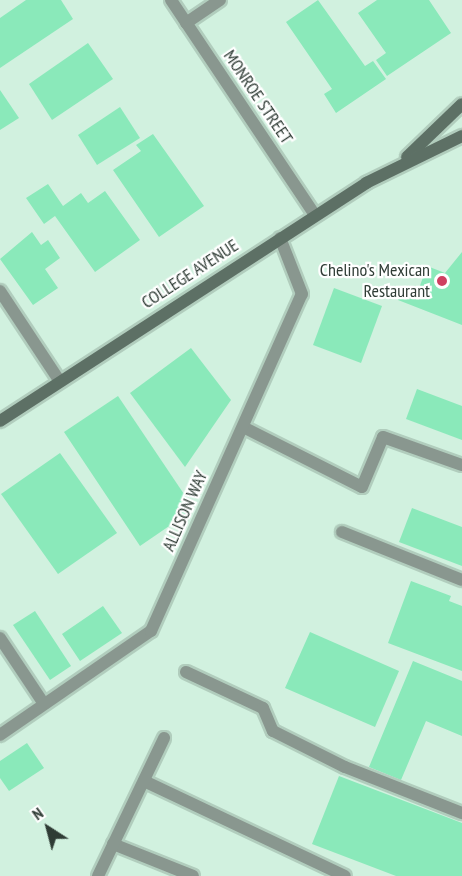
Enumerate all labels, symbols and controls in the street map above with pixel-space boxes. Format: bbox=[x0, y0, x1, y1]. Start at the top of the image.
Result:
street label: MONROE STREET bbox=[219, 46, 297, 148]
street label: COLLEGE AVENUE bbox=[137, 235, 243, 313]
place label: Chelino's Mexican Restaurant bbox=[320, 260, 430, 302]
marker: Chelino's Mexican Restaurant bbox=[435, 274, 449, 288]
street label: ALLISON WAY bbox=[158, 467, 212, 555]
north arrow bbox=[18, 798, 78, 858]
text: N bbox=[28, 803, 47, 824]

